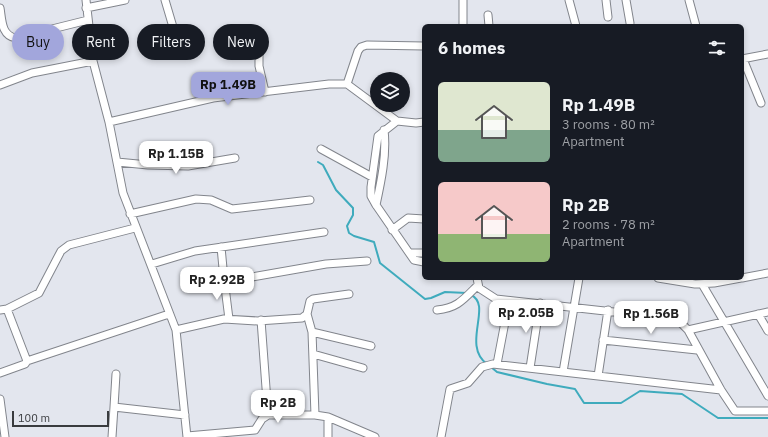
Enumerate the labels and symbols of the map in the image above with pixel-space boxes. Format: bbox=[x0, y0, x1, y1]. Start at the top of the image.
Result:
pin: Rp 1.49B bbox=[187, 72, 269, 106]
pin: Rp 1.15B bbox=[135, 141, 217, 175]
pin: Rp 2.92B bbox=[176, 267, 258, 301]
pin: Rp 2.05B bbox=[485, 300, 567, 334]
pin: Rp 1.56B bbox=[610, 301, 692, 335]
pin: Rp 2B bbox=[250, 390, 306, 424]
scale bar bbox=[12, 409, 109, 428]

